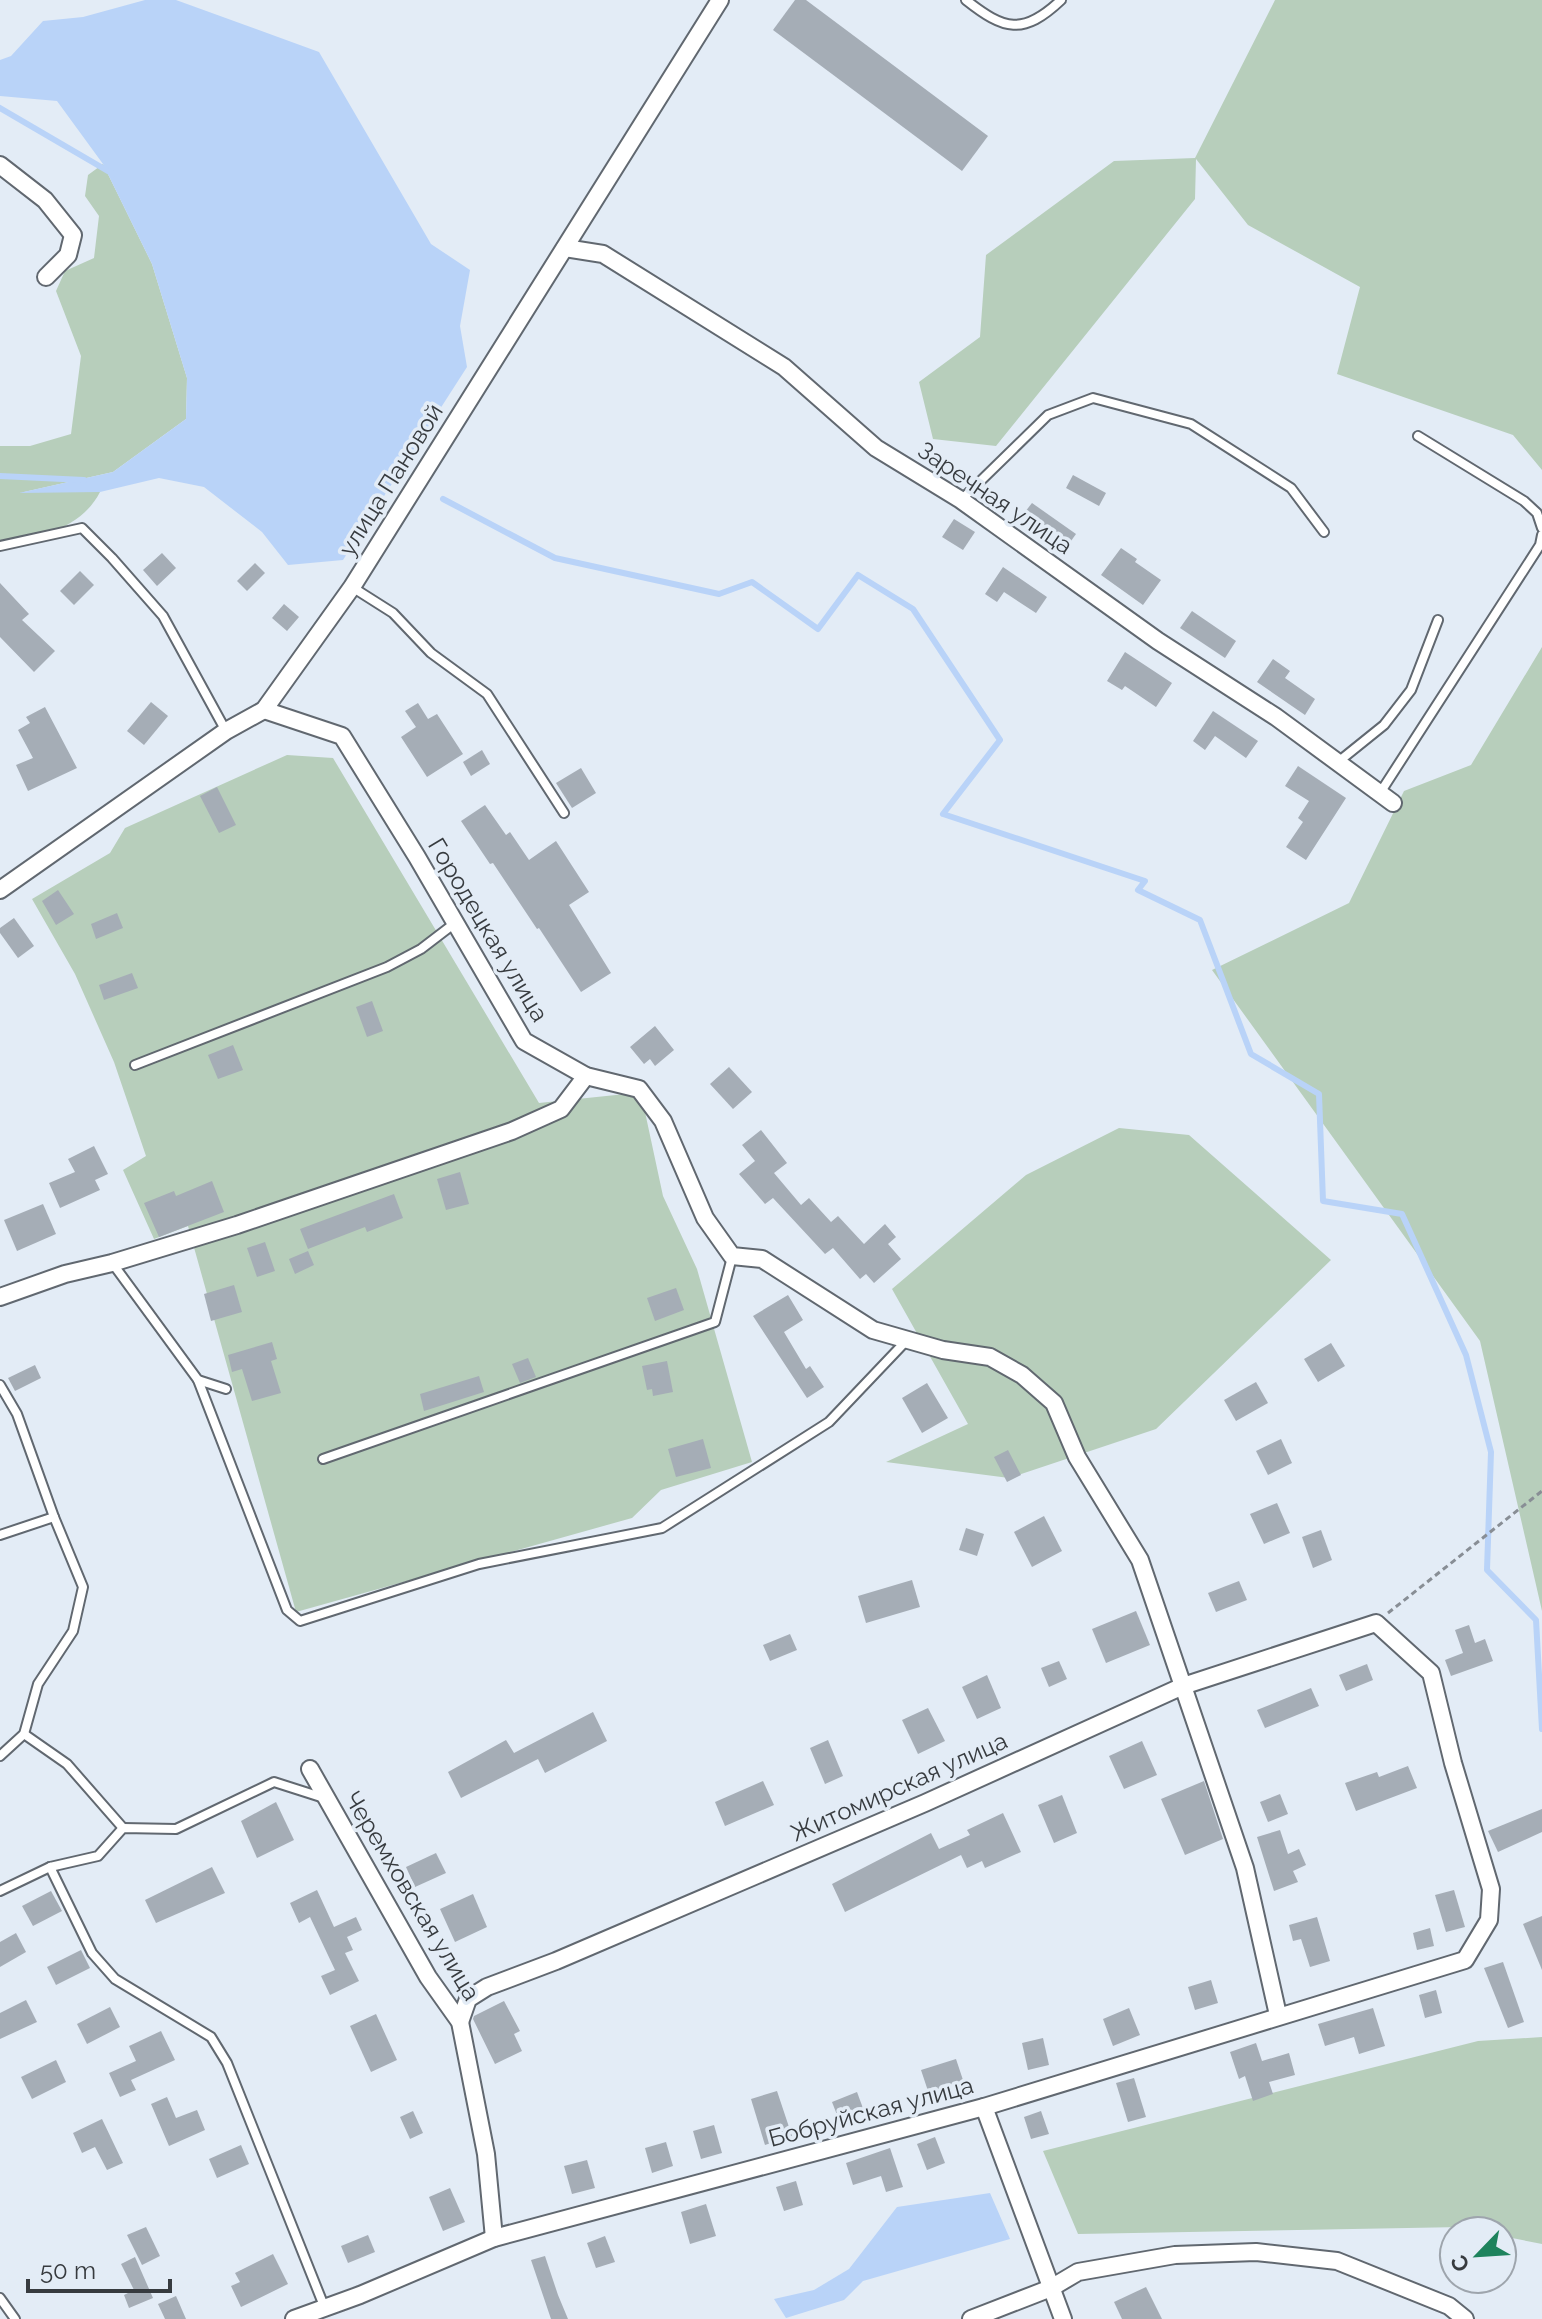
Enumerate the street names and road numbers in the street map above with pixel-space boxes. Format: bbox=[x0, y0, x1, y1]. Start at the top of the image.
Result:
street label: улица Пановой bbox=[332, 398, 449, 561]
street label: Заречная улица bbox=[912, 435, 1078, 560]
street label: Городецкая улица bbox=[422, 833, 555, 1027]
street label: Житомирская улица bbox=[786, 1726, 1012, 1847]
street label: Черемховская улица bbox=[338, 1786, 486, 2006]
street label: Бобруйская улица bbox=[765, 2070, 976, 2153]

